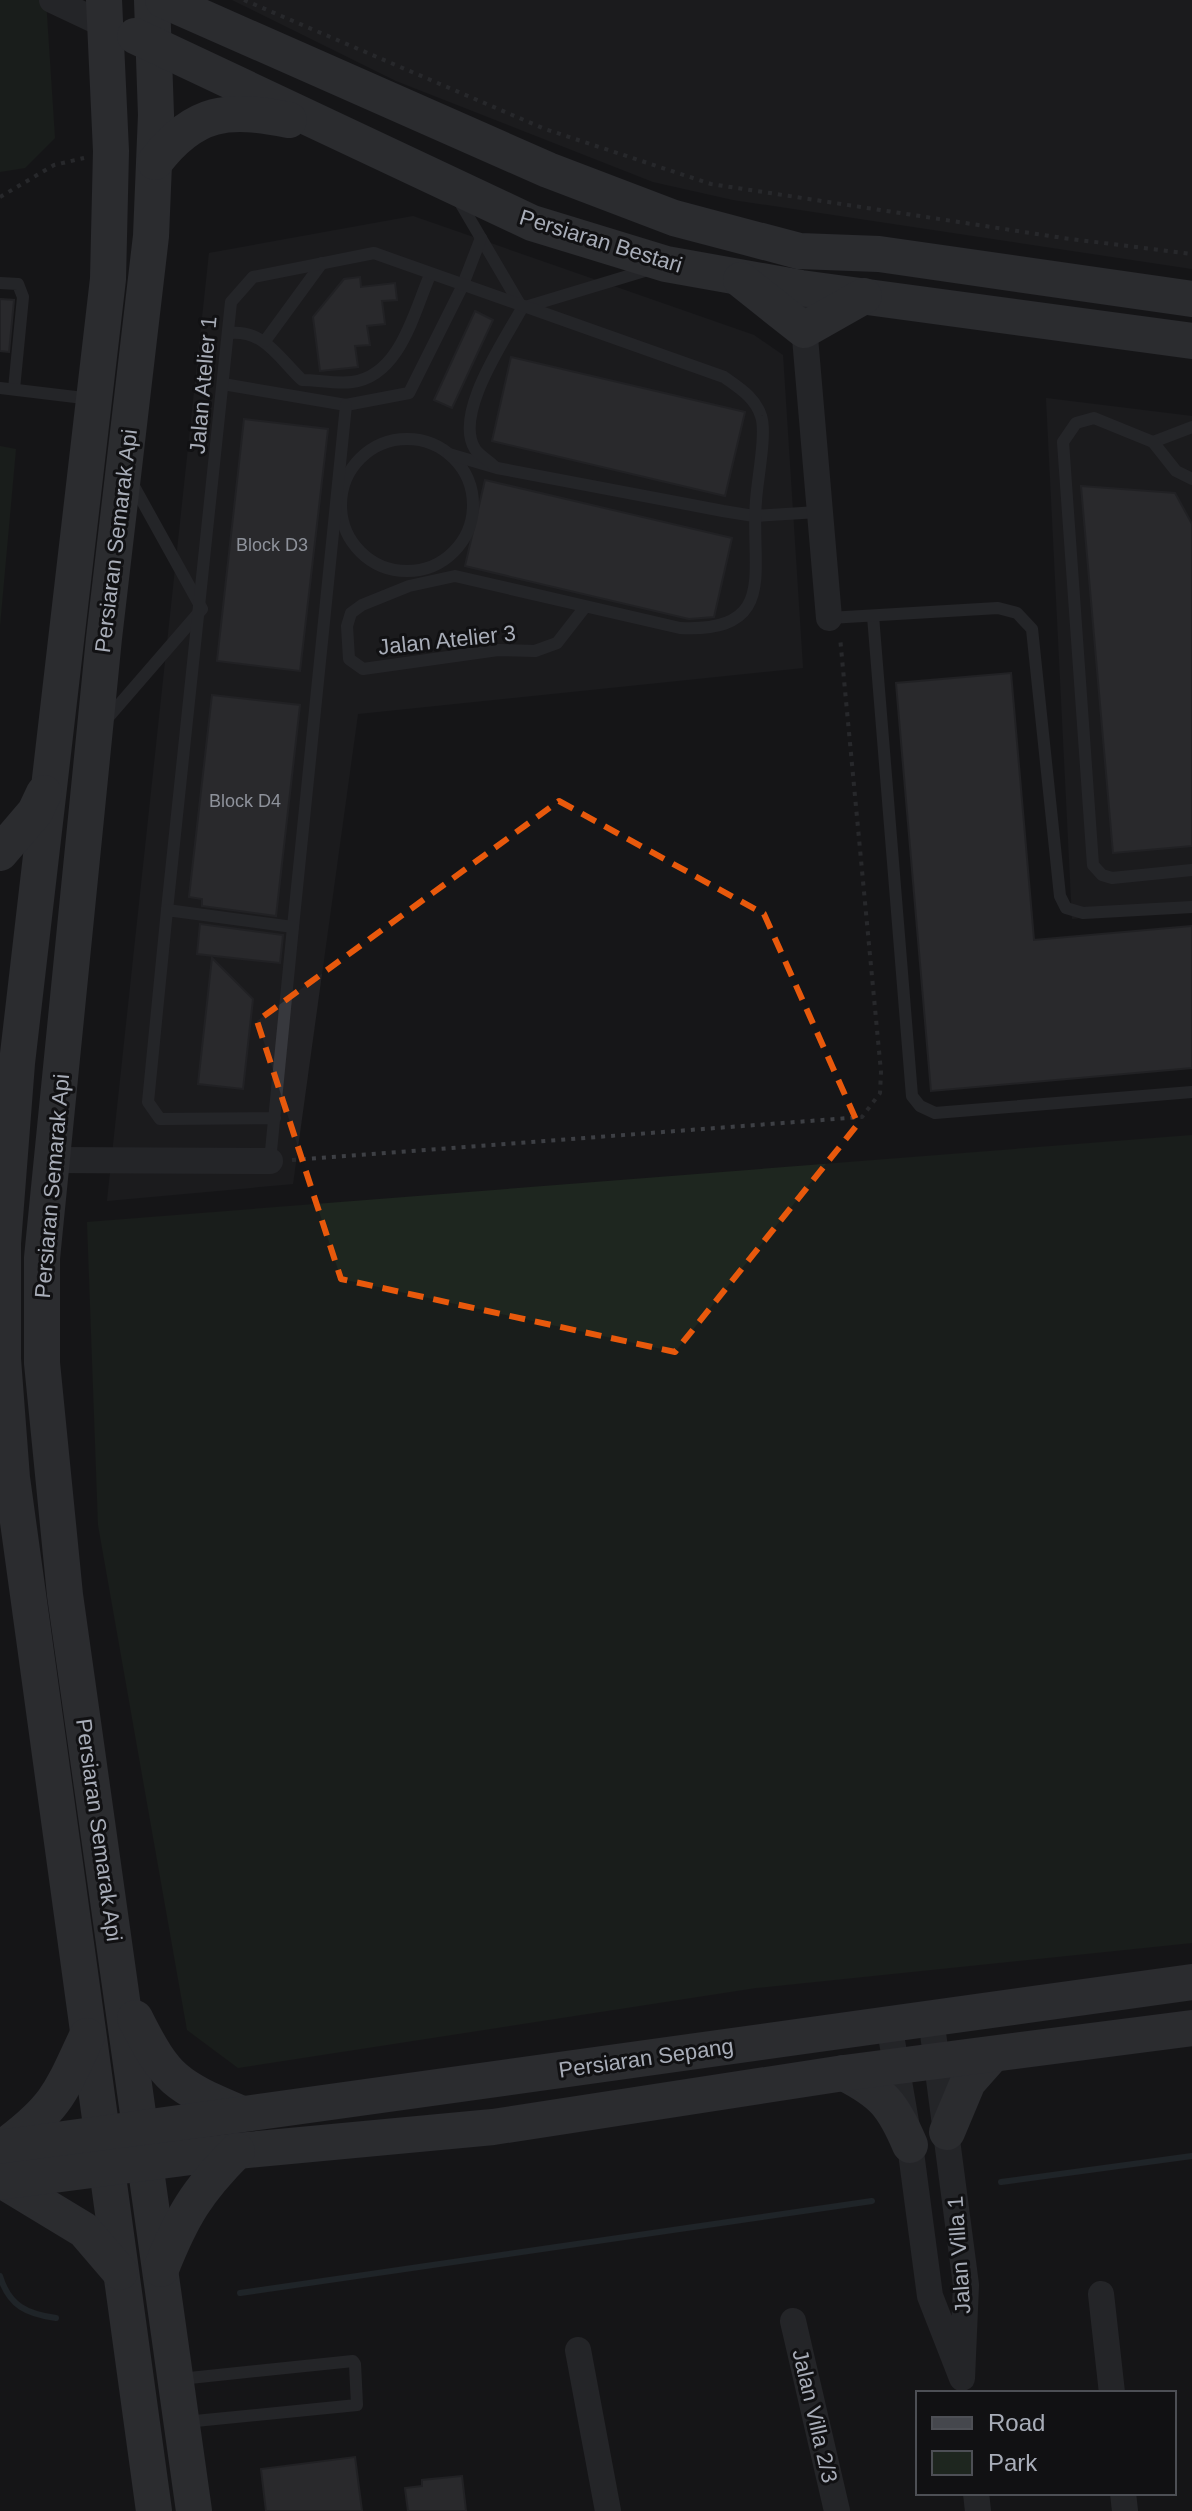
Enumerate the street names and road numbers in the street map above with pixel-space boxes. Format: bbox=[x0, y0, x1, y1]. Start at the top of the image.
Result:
street label: Persiaran Bestari bbox=[517, 204, 685, 278]
street label: Jalan Atelier 1 bbox=[185, 315, 221, 455]
street label: Persiaran Semarak Api bbox=[90, 428, 142, 654]
street label: Jalan Atelier 3 bbox=[377, 620, 517, 660]
street label: Persiaran Semarak Api bbox=[30, 1073, 74, 1299]
street label: Persiaran Semarak Api bbox=[71, 1717, 127, 1943]
street label: Persiaran Sepang bbox=[557, 2033, 735, 2083]
street label: Jalan Villa 1 bbox=[942, 2195, 976, 2315]
street label: Jalan Villa 2/3 bbox=[787, 2347, 843, 2485]

